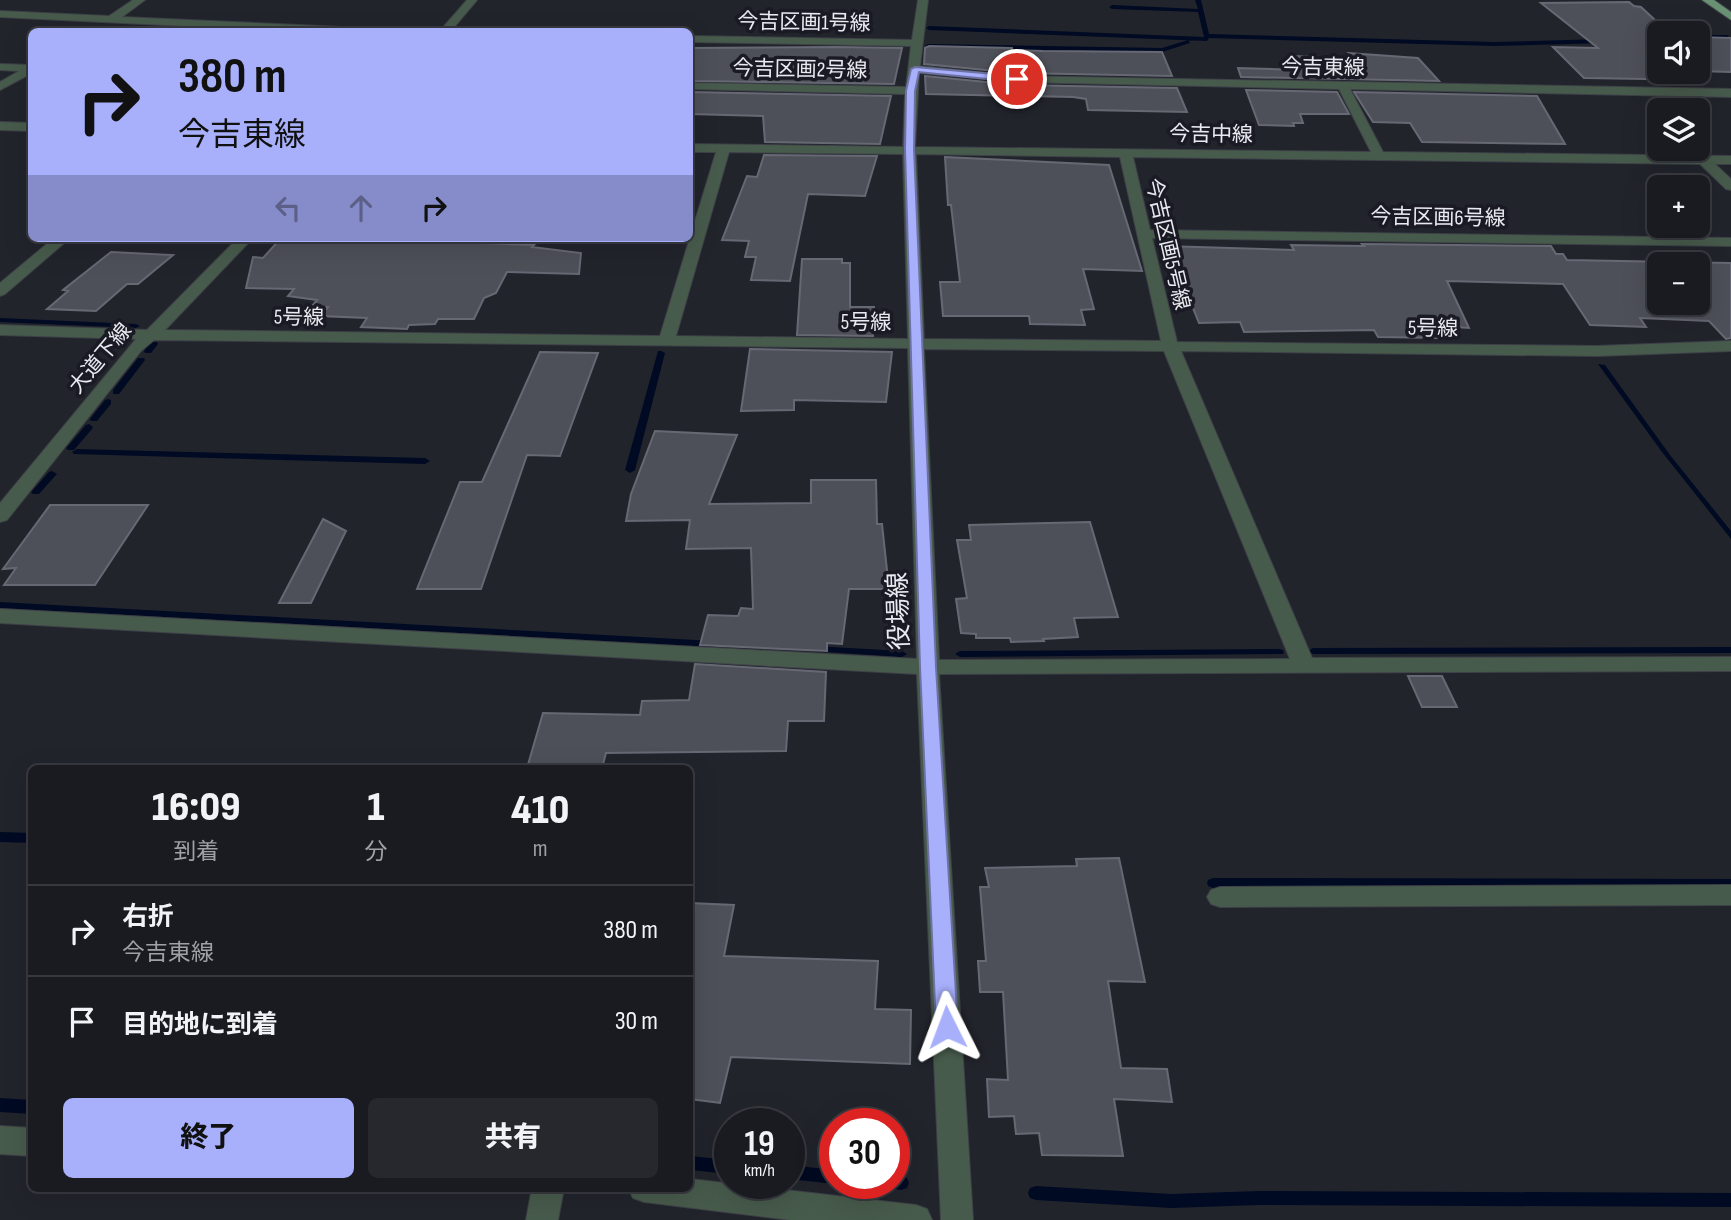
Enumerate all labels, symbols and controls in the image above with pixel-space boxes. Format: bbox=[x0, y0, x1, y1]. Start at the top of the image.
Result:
street label: 今吉区画1号線 bbox=[737, 9, 871, 36]
map controls bbox=[1647, 21, 1710, 315]
button: sound bbox=[1647, 21, 1710, 84]
text: 380 m bbox=[178, 48, 287, 107]
pin bbox=[987, 49, 1047, 109]
street label: 今吉東線 bbox=[1281, 54, 1365, 81]
icon: right bbox=[63, 56, 154, 147]
street label: 今吉区画2号線 bbox=[732, 56, 868, 83]
icon: arrive bbox=[998, 60, 1036, 98]
button: layers bbox=[1647, 98, 1710, 161]
text: 今吉東線 bbox=[178, 116, 306, 155]
street label: 今吉中線 bbox=[1169, 121, 1253, 148]
button: + bbox=[1647, 175, 1710, 238]
street label: 今吉区画5号線 bbox=[1140, 176, 1195, 312]
icon: left bbox=[269, 189, 307, 227]
icon: ahead bbox=[342, 189, 380, 227]
icon: right bbox=[415, 189, 453, 227]
street label: 今吉区画6号線 bbox=[1370, 204, 1506, 231]
button: − bbox=[1647, 252, 1710, 315]
street label: 5号線 bbox=[274, 305, 324, 330]
street label: 5号線 bbox=[841, 310, 891, 335]
street label: 5号線 bbox=[1408, 316, 1458, 341]
street label: 大道下線 bbox=[64, 318, 137, 399]
street label: 役場線 bbox=[883, 571, 916, 650]
text: 16:09 bbox=[152, 782, 241, 833]
text: 1 bbox=[367, 782, 384, 833]
text: 410 bbox=[511, 785, 569, 836]
text: m bbox=[533, 835, 548, 863]
text: 到着 bbox=[173, 838, 219, 866]
text: 分 bbox=[364, 838, 387, 866]
text: 右折 bbox=[122, 902, 174, 933]
icon: right bbox=[63, 912, 101, 950]
text: 380 m bbox=[603, 915, 658, 946]
text: 今吉東線 bbox=[122, 939, 214, 967]
position arrow bbox=[910, 990, 984, 1064]
icon: arrive bbox=[63, 1003, 101, 1041]
text: 30 m bbox=[615, 1006, 658, 1037]
text: 目的地に到着 bbox=[122, 1010, 278, 1041]
button: 終了 bbox=[63, 1098, 354, 1178]
button: 共有 bbox=[368, 1098, 658, 1178]
speed limit sign: 30 bbox=[819, 1108, 910, 1199]
text: 19 bbox=[744, 1123, 775, 1166]
text: km/h bbox=[744, 1160, 775, 1181]

